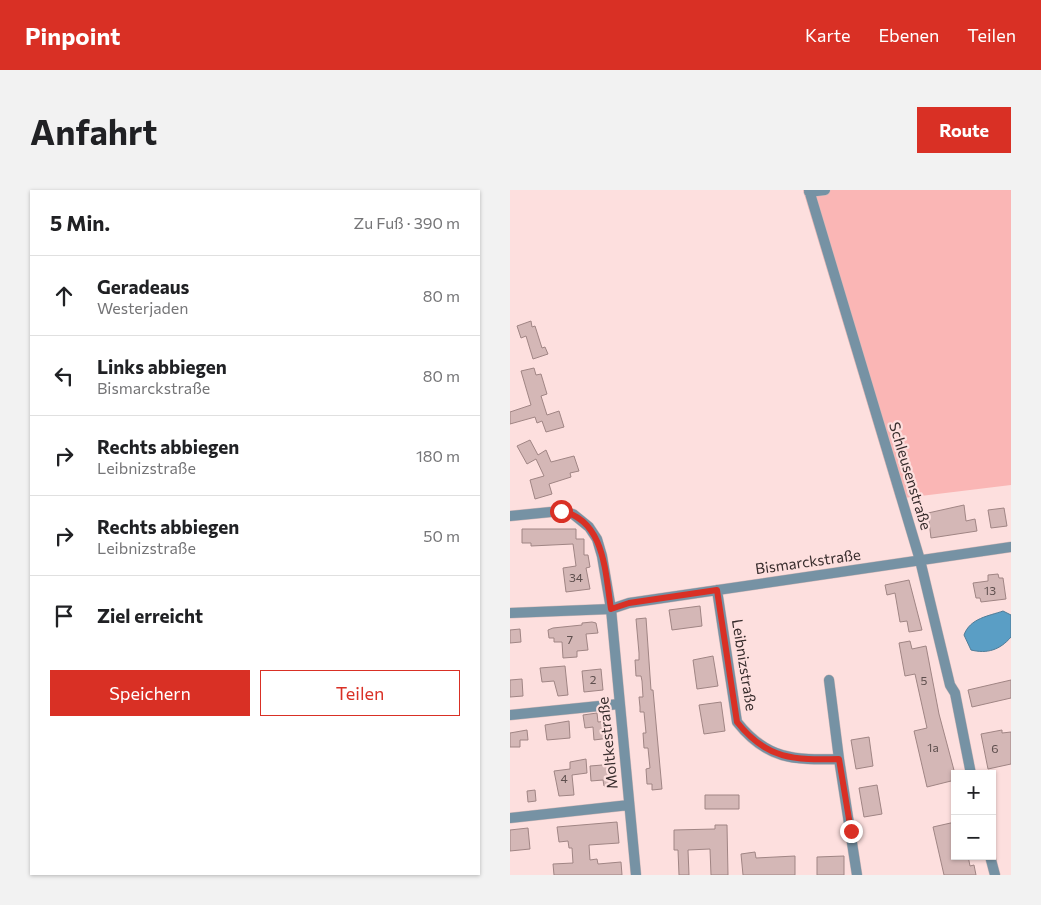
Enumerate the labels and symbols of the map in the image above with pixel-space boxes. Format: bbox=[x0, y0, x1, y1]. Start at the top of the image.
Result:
street label: Schleusenstraße bbox=[886, 420, 936, 532]
route start bbox=[550, 500, 573, 523]
street label: Bismarckstraße bbox=[754, 545, 862, 577]
house number: 34 bbox=[569, 570, 583, 584]
house number: 13 bbox=[984, 583, 996, 597]
street label: Leibnizstraße bbox=[729, 618, 761, 712]
house number: 7 bbox=[567, 632, 573, 646]
house number: 2 bbox=[590, 672, 597, 686]
house number: 5 bbox=[921, 673, 928, 687]
street label: Moltkestraße bbox=[593, 696, 621, 790]
house number: 1a bbox=[927, 740, 939, 754]
house number: 6 bbox=[991, 741, 999, 755]
house number: 4 bbox=[560, 771, 568, 785]
route end bbox=[840, 820, 863, 843]

